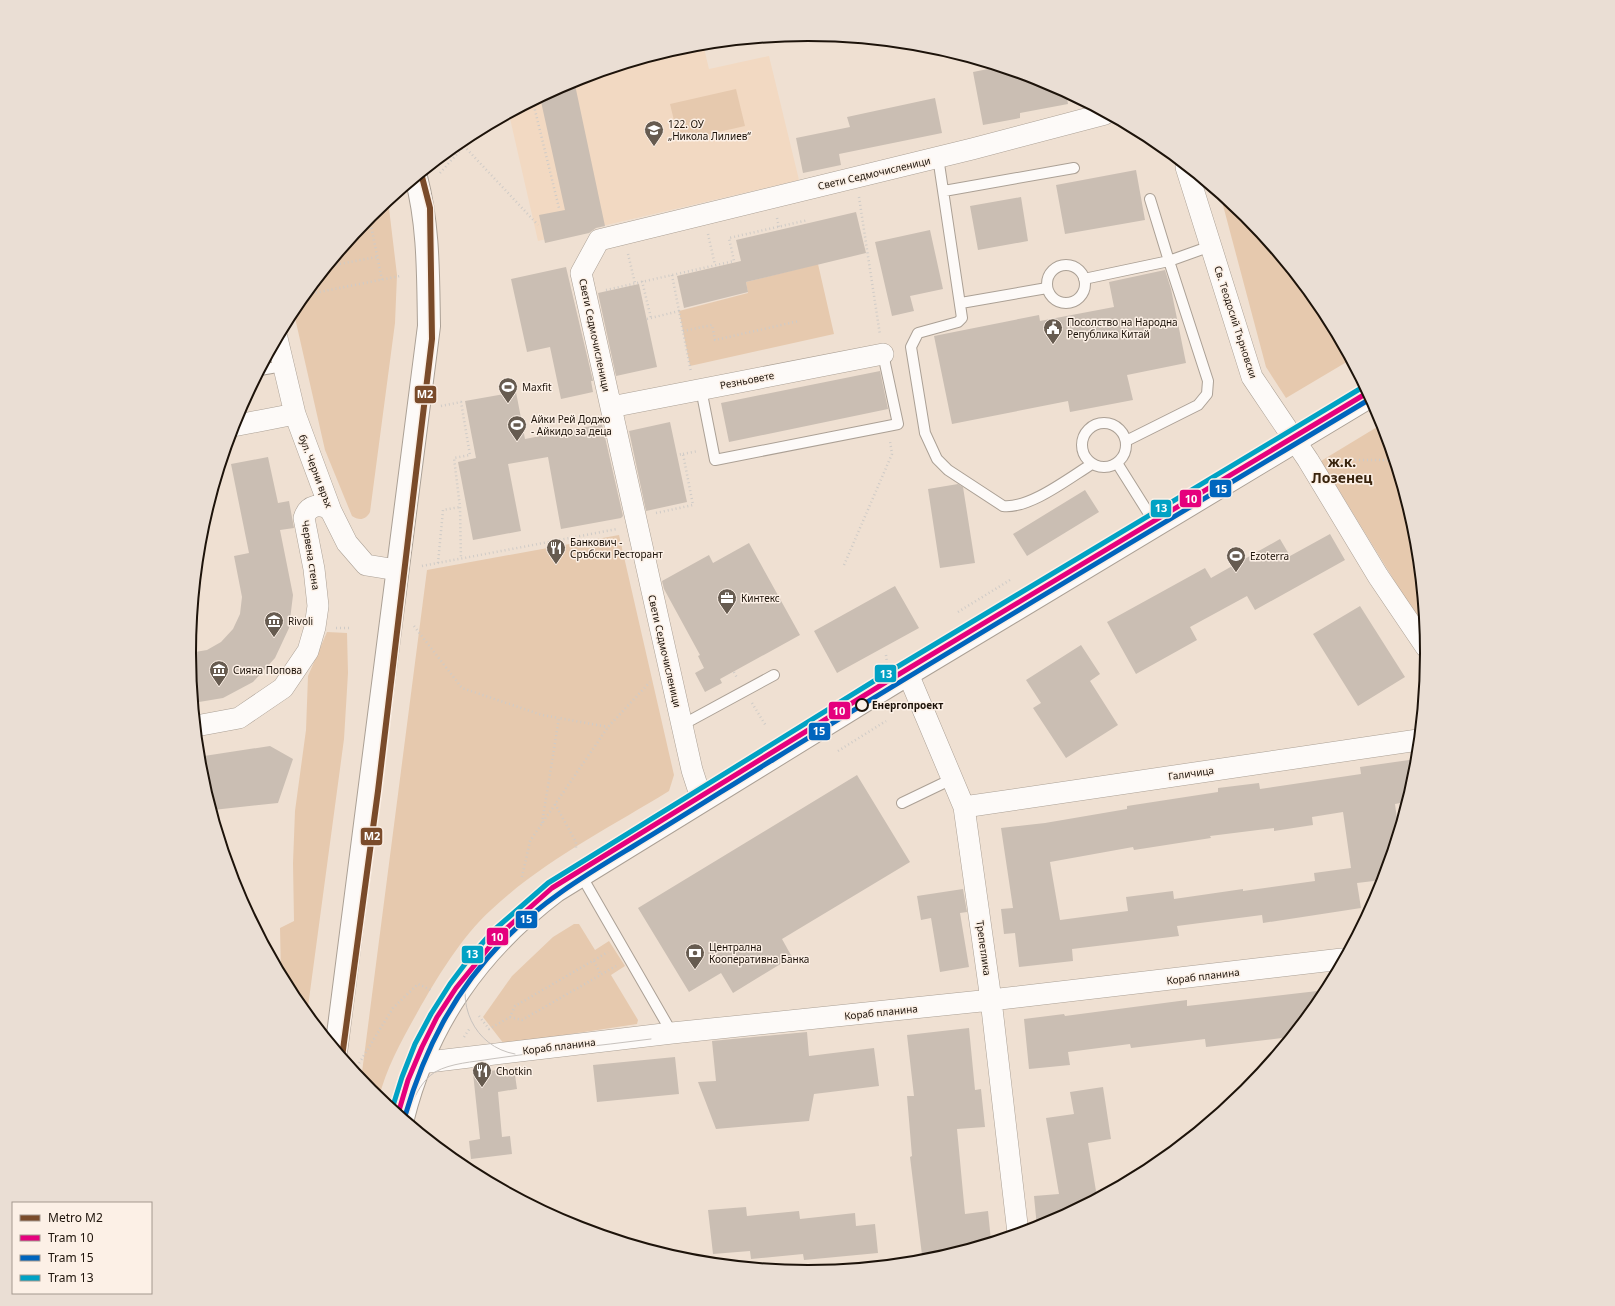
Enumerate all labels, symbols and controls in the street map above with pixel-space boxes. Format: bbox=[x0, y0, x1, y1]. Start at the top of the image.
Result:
place label: 122. ОУ „Никола Лилиев“ bbox=[668, 117, 751, 143]
school or university icon: 122. ОУ „Никола Лилиев“ bbox=[643, 119, 665, 147]
street label: Свети Седмочисленици bbox=[816, 153, 932, 193]
street label: Св. Теодосий Търновски bbox=[1211, 264, 1261, 380]
street label: Свети Седмочисленици bbox=[576, 277, 614, 393]
place label: Посолство на Народна Република Китай bbox=[1067, 315, 1178, 341]
public building icon: Посолство на Народна Република Китай bbox=[1042, 317, 1064, 345]
street label: Резньовете bbox=[719, 368, 776, 392]
sports icon: Maxfit bbox=[497, 376, 519, 404]
place label: Maxfit bbox=[522, 380, 552, 394]
line badge: M2 bbox=[414, 385, 437, 404]
text: M2 bbox=[417, 386, 433, 401]
place label: Айки Рей Доджо - Айкидо за деца bbox=[531, 412, 612, 438]
sports icon: Айки Рей Доджо - Айкидо за деца bbox=[506, 414, 528, 442]
street label: бул. Черни връх bbox=[296, 432, 337, 510]
district label: ж.к. Лозенец bbox=[1312, 452, 1372, 487]
line badge: 15 bbox=[1209, 479, 1232, 498]
text: 15 bbox=[1215, 481, 1227, 496]
line badge: 10 bbox=[1179, 489, 1202, 508]
text: 10 bbox=[1185, 491, 1197, 506]
line badge: 13 bbox=[1150, 499, 1172, 518]
text: 13 bbox=[1155, 500, 1167, 515]
street label: Червена стена bbox=[299, 519, 323, 591]
place label: Банкович - Сръбски Ресторант bbox=[570, 535, 663, 561]
restaurant icon: Банкович - Сръбски Ресторант bbox=[545, 537, 567, 565]
sports icon: Ezoterra bbox=[1225, 545, 1247, 573]
place label: Ezoterra bbox=[1250, 549, 1289, 563]
office icon: Кинтекс bbox=[716, 587, 738, 615]
place label: Кинтекс bbox=[741, 591, 780, 605]
street label: Свети Седмочисленици bbox=[645, 593, 685, 709]
museum icon: Rivoli bbox=[263, 610, 285, 638]
place label: Rivoli bbox=[288, 614, 313, 628]
museum icon: Сияна Попова bbox=[208, 659, 230, 687]
place label: Сияна Попова bbox=[233, 663, 302, 677]
line badge: 13 bbox=[874, 664, 897, 683]
text: 13 bbox=[880, 666, 892, 681]
marker: Енергопроект bbox=[855, 698, 869, 712]
place label: Енергопроект bbox=[872, 698, 943, 712]
line badge: 10 bbox=[828, 701, 851, 720]
text: 10 bbox=[833, 703, 845, 718]
line badge: 15 bbox=[808, 722, 831, 741]
text: 15 bbox=[813, 723, 825, 738]
street label: Галичица bbox=[1167, 763, 1215, 783]
line badge: M2 bbox=[360, 827, 383, 846]
text: M2 bbox=[364, 828, 380, 843]
line badge: 15 bbox=[515, 910, 538, 929]
text: 15 bbox=[520, 911, 532, 926]
street label: Трепетлика bbox=[973, 920, 995, 976]
line badge: 10 bbox=[486, 927, 509, 946]
text: 10 bbox=[491, 929, 503, 944]
place label: Централна Кооперативна Банка bbox=[709, 940, 809, 966]
bank icon: Централна Кооперативна Банка bbox=[684, 942, 706, 970]
line badge: 13 bbox=[461, 945, 484, 964]
text: 13 bbox=[466, 946, 478, 961]
street label: Кораб планина bbox=[1166, 965, 1240, 987]
street label: Кораб планина bbox=[844, 1001, 918, 1023]
street label: Кораб планина bbox=[522, 1035, 596, 1057]
restaurant icon: Chotkin bbox=[471, 1060, 493, 1088]
place label: Chotkin bbox=[496, 1064, 532, 1078]
legend bbox=[12, 1202, 152, 1294]
text: Metro M2 bbox=[48, 1209, 103, 1226]
text: Tram 10 bbox=[48, 1229, 94, 1246]
text: Tram 15 bbox=[48, 1249, 94, 1266]
text: Tram 13 bbox=[48, 1269, 94, 1286]

